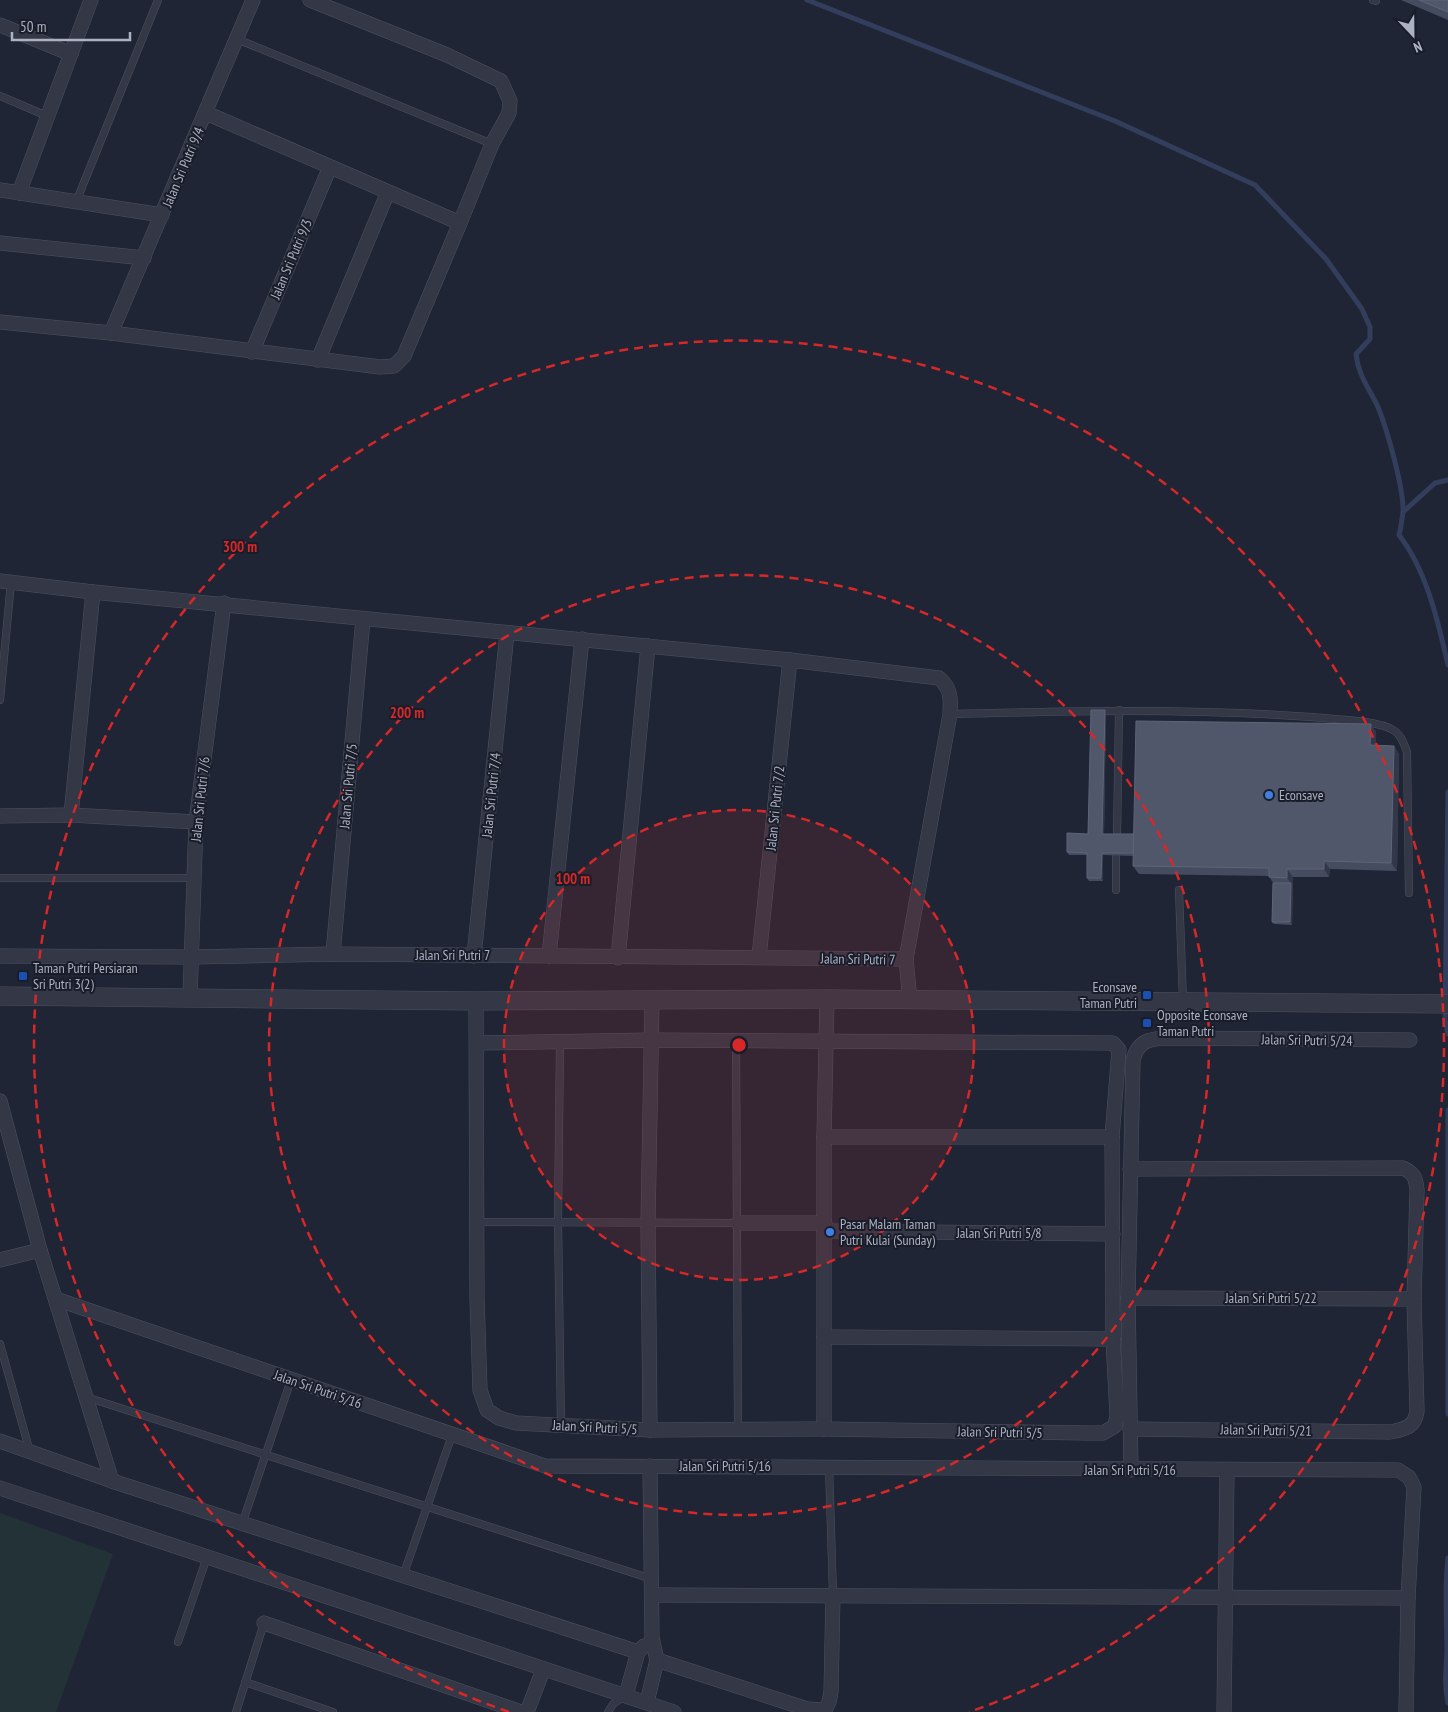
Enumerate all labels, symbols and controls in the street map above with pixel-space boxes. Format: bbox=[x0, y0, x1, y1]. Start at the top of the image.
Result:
scale bar bbox=[12, 10, 130, 42]
north arrow bbox=[1388, 10, 1438, 60]
text: 50 m bbox=[20, 17, 46, 36]
text: N bbox=[1411, 37, 1425, 57]
street label: Jalan Sri Putri 9/4 bbox=[158, 124, 208, 211]
street label: Jalan Sri Putri 9/3 bbox=[266, 216, 316, 303]
text: 300 m bbox=[223, 537, 257, 556]
text: 200 m bbox=[390, 703, 424, 722]
street label: Jalan Sri Putri 7/5 bbox=[335, 743, 361, 830]
street label: Jalan Sri Putri 7/4 bbox=[477, 751, 504, 839]
street label: Jalan Sri Putri 7/6 bbox=[186, 756, 213, 843]
street label: Jalan Sri Putri 7/2 bbox=[761, 765, 788, 852]
place label: Econsave bbox=[1279, 786, 1324, 804]
marker: Econsave bbox=[1263, 789, 1275, 801]
text: 100 m bbox=[556, 869, 590, 888]
street label: Jalan Sri Putri 7 bbox=[415, 946, 490, 964]
street label: Jalan Sri Putri 7 bbox=[819, 949, 896, 969]
place label: Taman Putri Persiaran Sri Putri 3(2) bbox=[33, 959, 138, 993]
marker: Taman Putri Persiaran Sri Putri 3(2) bbox=[17, 970, 29, 982]
place label: Econsave Taman Putri bbox=[1080, 978, 1137, 1012]
marker: Econsave Taman Putri bbox=[1141, 989, 1153, 1001]
place label: Opposite Econsave Taman Putri bbox=[1157, 1006, 1248, 1040]
marker: Opposite Econsave Taman Putri bbox=[1141, 1017, 1153, 1029]
street label: Jalan Sri Putri 5/24 bbox=[1260, 1030, 1354, 1050]
centre of rings bbox=[730, 1036, 748, 1054]
place label: Pasar Malam Taman Putri Kulai (Sunday) bbox=[840, 1215, 936, 1249]
street label: Jalan Sri Putri 5/8 bbox=[955, 1224, 1042, 1242]
marker: Pasar Malam Taman Putri Kulai (Sunday) bbox=[824, 1226, 836, 1238]
street label: Jalan Sri Putri 5/22 bbox=[1224, 1289, 1317, 1307]
street label: Jalan Sri Putri 5/16 bbox=[271, 1365, 364, 1412]
street label: Jalan Sri Putri 5/5 bbox=[551, 1416, 638, 1438]
street label: Jalan Sri Putri 5/21 bbox=[1219, 1420, 1312, 1440]
street label: Jalan Sri Putri 5/5 bbox=[956, 1422, 1043, 1442]
street label: Jalan Sri Putri 5/16 bbox=[678, 1457, 771, 1475]
street label: Jalan Sri Putri 5/16 bbox=[1083, 1461, 1176, 1479]

